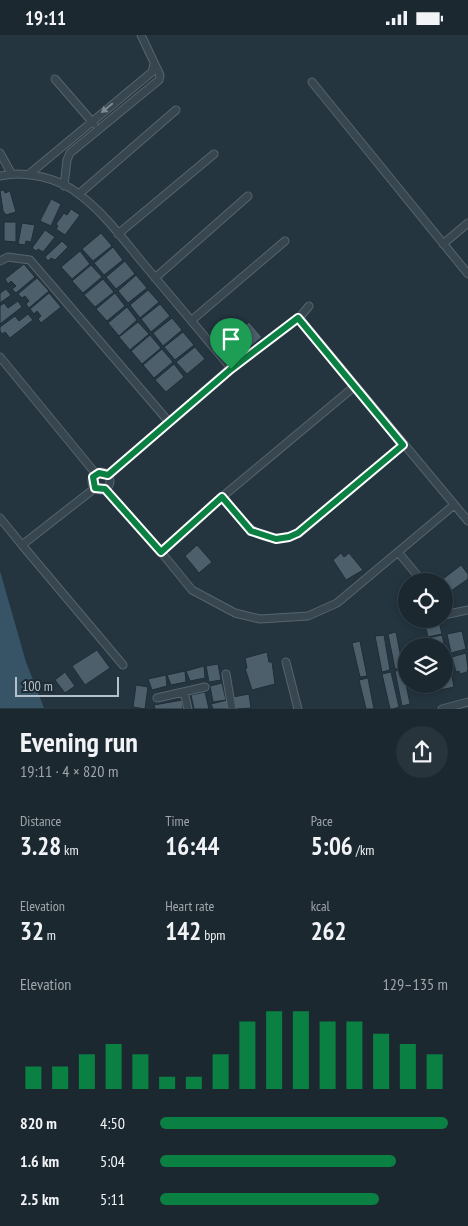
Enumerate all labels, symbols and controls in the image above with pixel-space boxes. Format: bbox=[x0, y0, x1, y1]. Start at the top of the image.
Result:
text: 19:11 bbox=[25, 6, 66, 30]
one-way arrow bbox=[101, 103, 114, 114]
pin bbox=[210, 318, 252, 369]
icon: arrive bbox=[217, 325, 245, 353]
map controls bbox=[398, 573, 453, 693]
button: locate bbox=[398, 573, 453, 628]
button: layers bbox=[398, 638, 453, 693]
scale bar bbox=[15, 673, 119, 697]
text: 100 m bbox=[22, 677, 53, 695]
text: Evening run bbox=[20, 723, 138, 760]
button: share bbox=[396, 726, 448, 778]
text: 19:11 · 4 × 820 m bbox=[20, 761, 118, 781]
text: Distance bbox=[20, 812, 61, 830]
text: Time bbox=[165, 812, 190, 830]
text: Pace bbox=[311, 812, 333, 830]
text: 3.28 bbox=[20, 830, 61, 862]
text: 16:44 bbox=[165, 830, 219, 862]
text: 5:06 bbox=[311, 830, 353, 862]
text: km bbox=[61, 841, 79, 859]
text: /km bbox=[353, 841, 374, 859]
text: Elevation bbox=[20, 897, 65, 915]
text: Heart rate bbox=[165, 897, 214, 915]
text: kcal bbox=[311, 897, 330, 915]
text: 32 bbox=[20, 915, 44, 947]
text: 142 bbox=[165, 915, 201, 947]
text: 262 bbox=[311, 915, 347, 947]
text: m bbox=[44, 926, 56, 944]
text: bpm bbox=[201, 926, 225, 944]
text: Elevation bbox=[20, 974, 71, 994]
text: 129–135 m bbox=[383, 974, 448, 994]
text: 820 m bbox=[20, 1113, 57, 1133]
text: 4:50 bbox=[100, 1113, 125, 1133]
text: 1.6 km bbox=[20, 1151, 59, 1171]
text: 5:04 bbox=[100, 1151, 125, 1171]
text: 2.5 km bbox=[20, 1189, 59, 1209]
text: 5:11 bbox=[100, 1189, 125, 1209]

